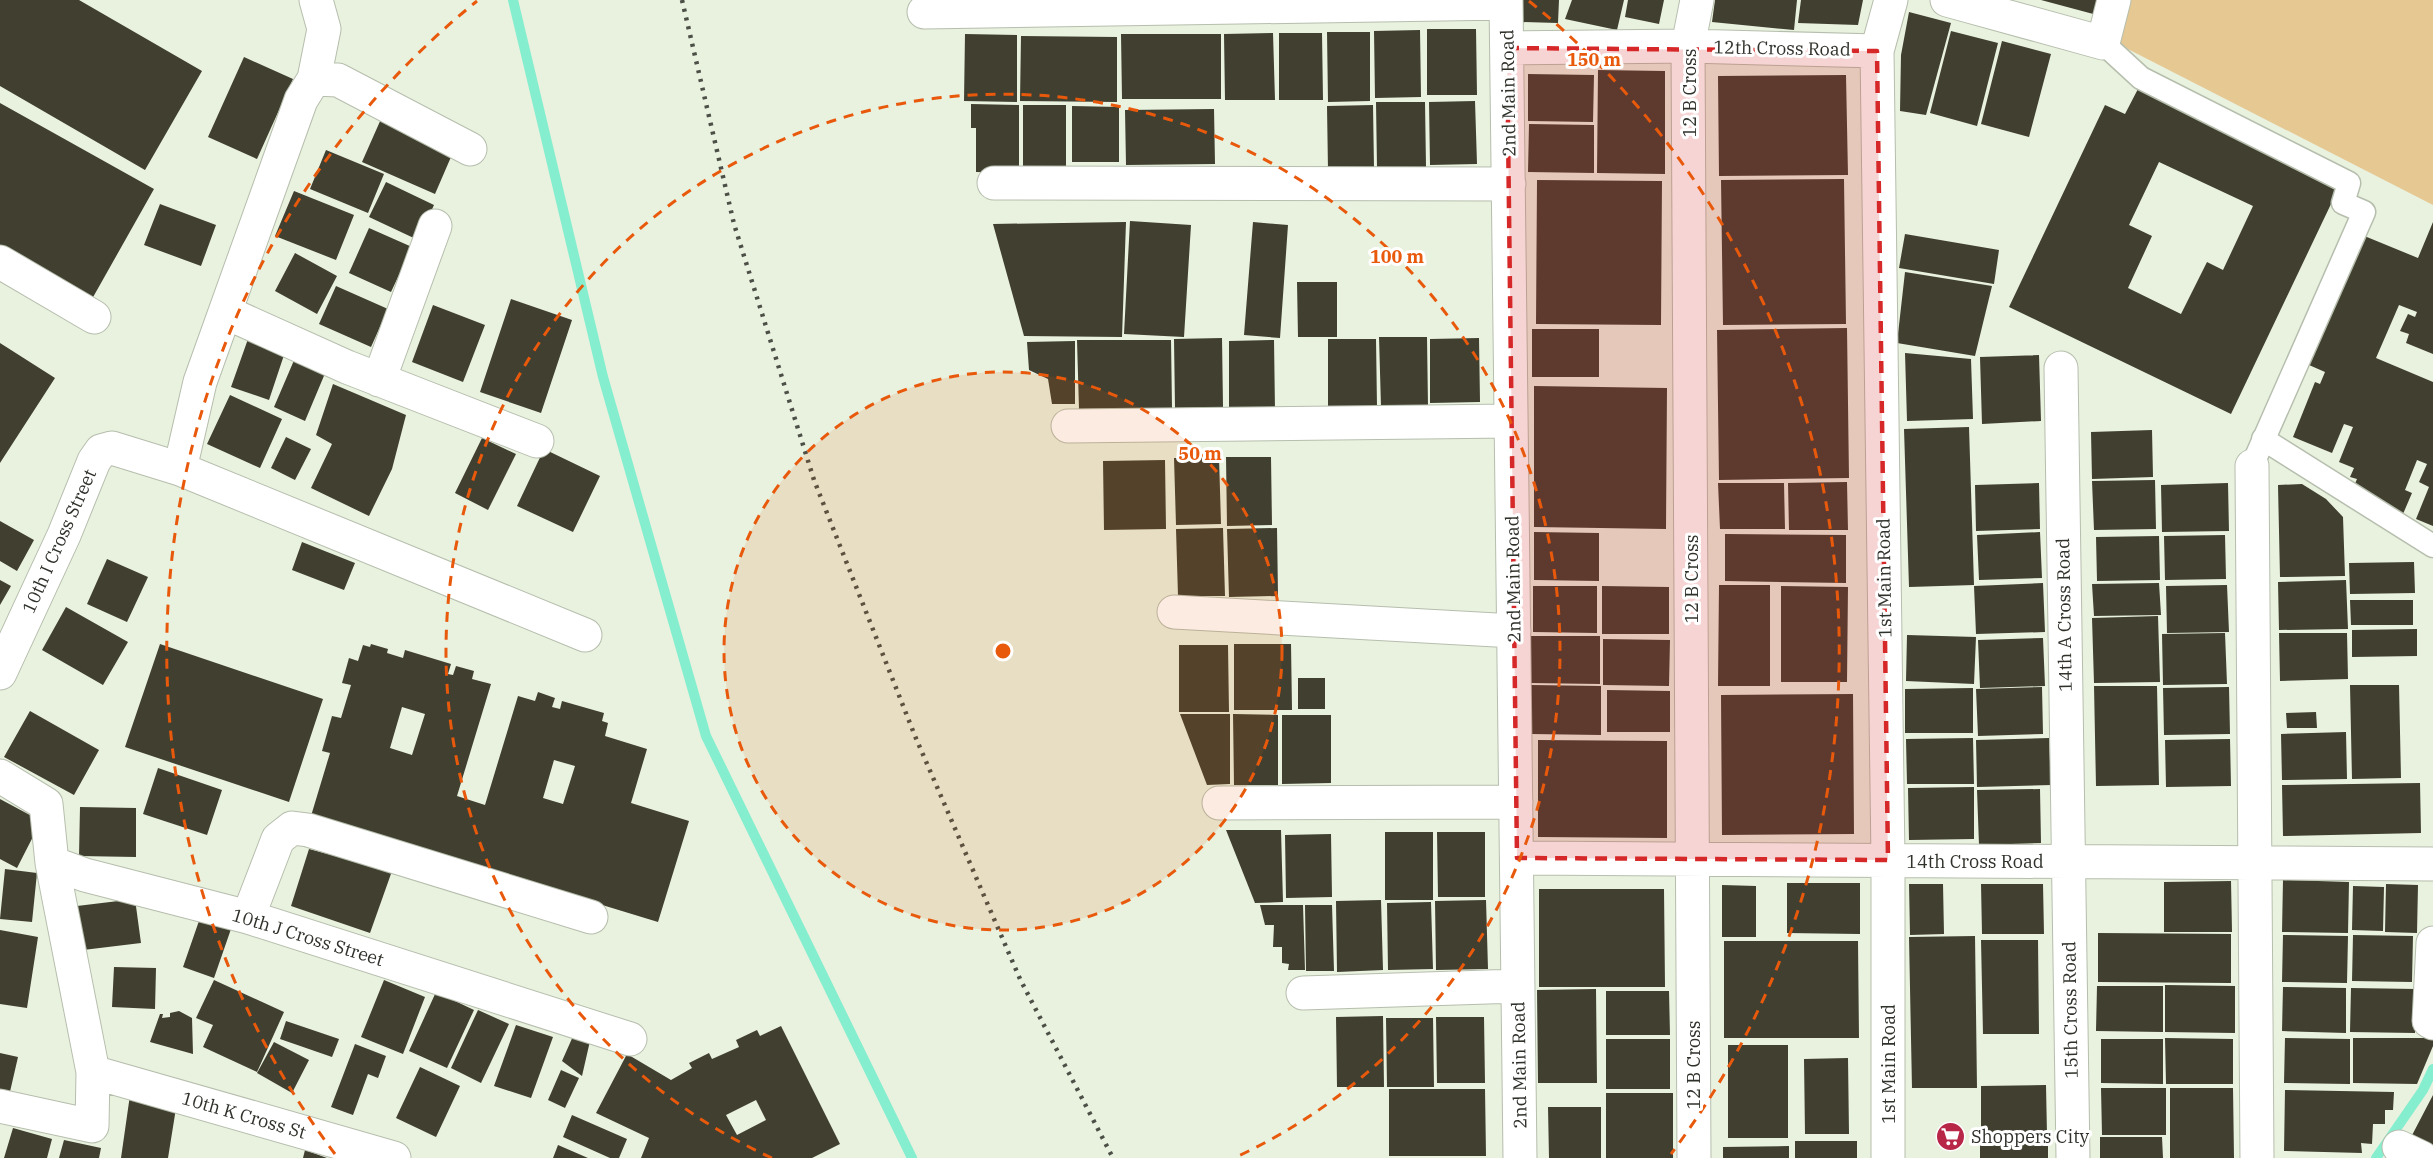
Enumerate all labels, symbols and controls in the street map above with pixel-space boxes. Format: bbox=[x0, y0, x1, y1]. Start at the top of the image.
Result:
street label: 2nd Main Road bbox=[1495, 29, 1521, 157]
street label: 12th Cross Road bbox=[1713, 35, 1851, 61]
text: 150 m bbox=[1567, 48, 1622, 71]
street label: 12 B Cross bbox=[1678, 48, 1701, 138]
text: 100 m bbox=[1370, 245, 1425, 268]
text: 50 m bbox=[1178, 442, 1222, 465]
street label: 10th I Cross Street bbox=[17, 465, 101, 617]
street label: 2nd Main Road bbox=[1500, 515, 1526, 643]
street label: 1st Main Road bbox=[1871, 518, 1897, 638]
street label: 12 B Cross bbox=[1680, 534, 1703, 624]
street label: 14th A Cross Road bbox=[2051, 538, 2077, 692]
centre of rings bbox=[993, 641, 1013, 661]
street label: 14th Cross Road bbox=[1906, 850, 2044, 873]
street label: 10th J Cross Street bbox=[229, 903, 387, 971]
street label: 15th Cross Road bbox=[2057, 941, 2083, 1079]
street label: 2nd Main Road bbox=[1506, 1001, 1532, 1129]
street label: 1st Main Road bbox=[1877, 1004, 1900, 1124]
street label: 12 B Cross bbox=[1682, 1020, 1705, 1110]
street label: 10th K Cross St bbox=[179, 1086, 309, 1144]
supermarket icon: Shoppers City bbox=[1934, 1120, 1966, 1152]
place label: Shoppers City bbox=[1971, 1125, 2090, 1148]

